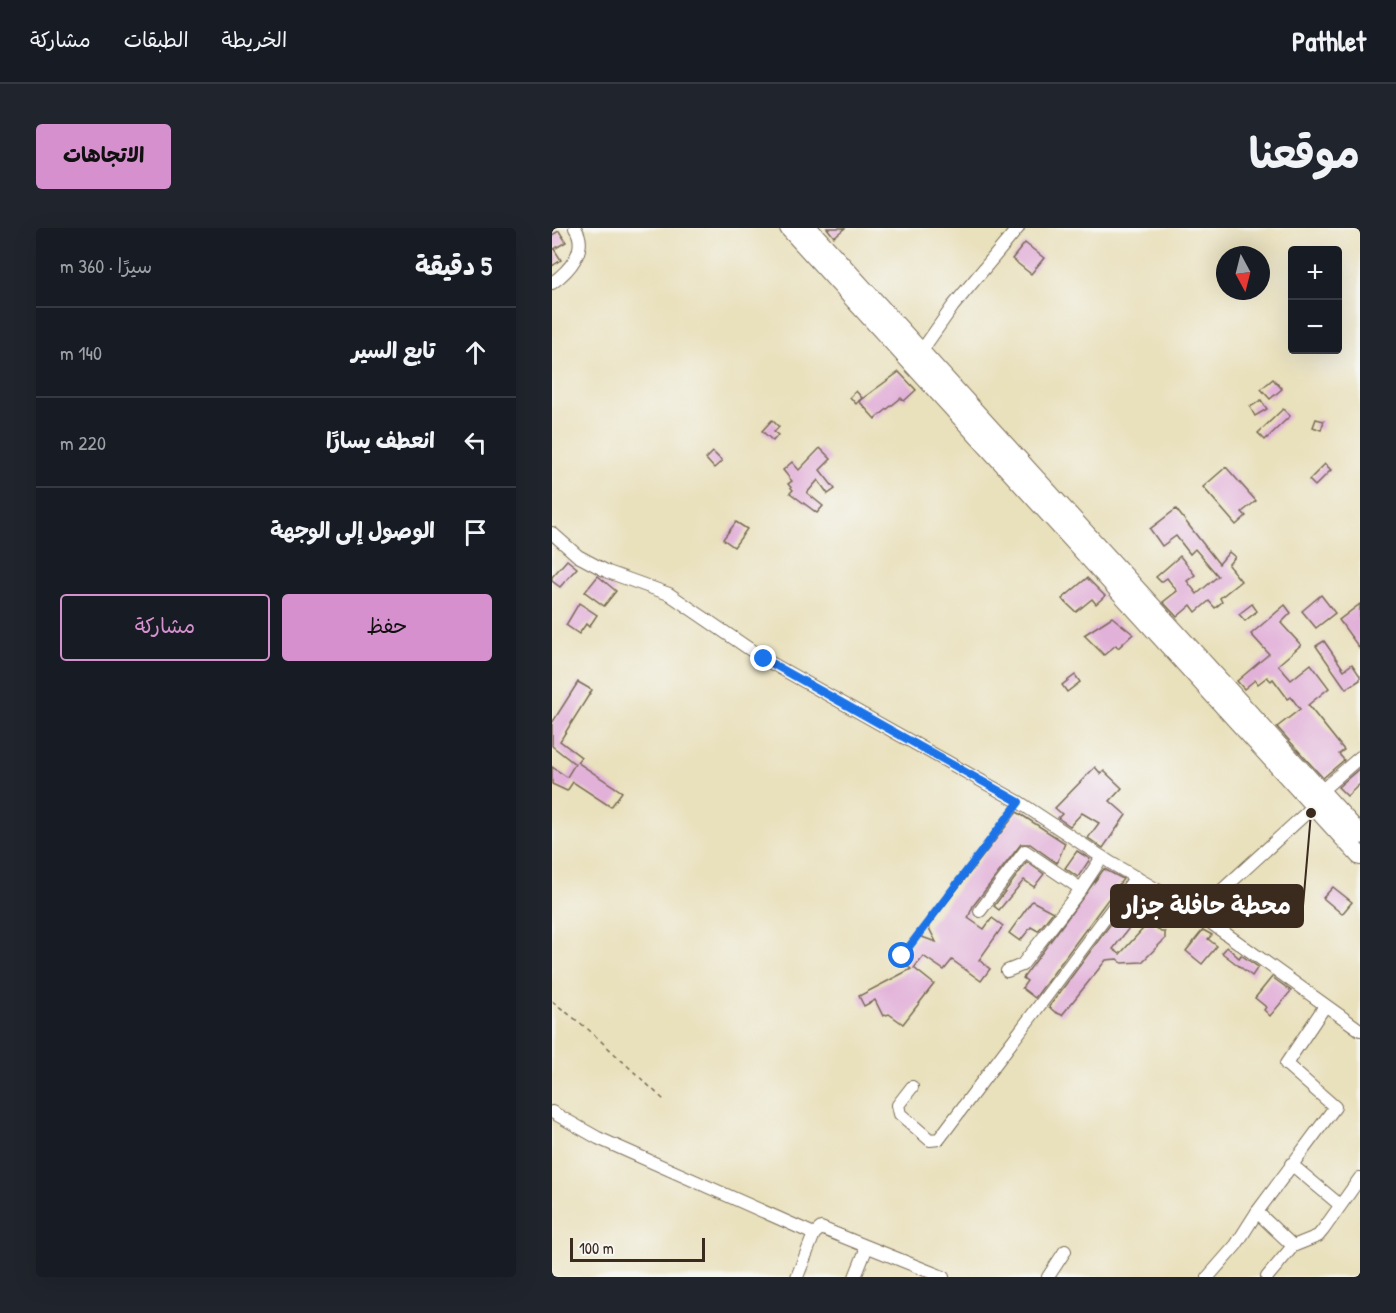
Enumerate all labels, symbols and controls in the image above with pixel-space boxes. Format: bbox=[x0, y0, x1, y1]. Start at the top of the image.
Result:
text: Pathlet bbox=[1292, 22, 1366, 60]
text: مشاركة bbox=[30, 25, 91, 54]
text: الطبقات bbox=[124, 25, 189, 54]
text: الخريطة bbox=[222, 25, 287, 54]
button: الاتجاهات bbox=[36, 124, 171, 189]
text: موقعنا bbox=[1249, 124, 1360, 181]
north arrow bbox=[1216, 246, 1270, 300]
map controls bbox=[1288, 246, 1342, 354]
button: + bbox=[1288, 246, 1342, 300]
text: 5 دقيقة bbox=[415, 248, 492, 283]
text: سيرًا · 360 m bbox=[60, 252, 152, 279]
button: − bbox=[1288, 300, 1342, 354]
text: تابع السير bbox=[352, 335, 435, 365]
icon: ahead bbox=[459, 336, 492, 369]
text: 140 m bbox=[60, 339, 102, 366]
text: انعطف يسارًا bbox=[326, 425, 435, 455]
icon: left bbox=[459, 426, 492, 459]
text: 220 m bbox=[60, 429, 106, 456]
text: الوصول إلى الوجهة bbox=[270, 515, 435, 545]
icon: arrive bbox=[459, 516, 492, 549]
button: مشاركة bbox=[60, 594, 270, 661]
button: حفظ bbox=[282, 594, 492, 661]
route end bbox=[750, 645, 776, 671]
callout: محطة حافلة جزار bbox=[1111, 885, 1303, 927]
text: محطة حافلة جزار bbox=[1121, 889, 1291, 921]
route start bbox=[888, 942, 914, 968]
scale bar bbox=[570, 1235, 705, 1262]
text: 100 m bbox=[579, 1237, 614, 1259]

